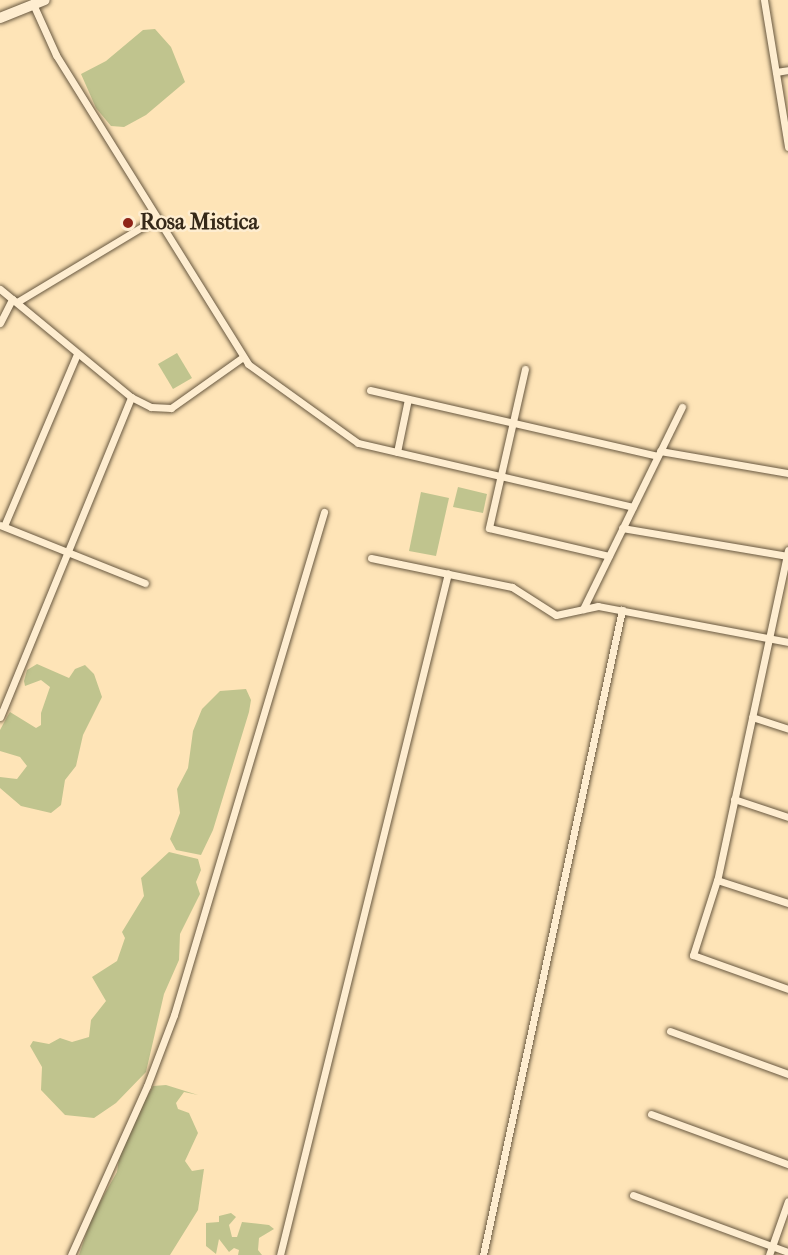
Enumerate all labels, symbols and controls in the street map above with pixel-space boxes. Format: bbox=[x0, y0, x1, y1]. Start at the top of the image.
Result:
place label: Rosa Mistica bbox=[140, 210, 259, 236]
marker: Rosa Mistica bbox=[121, 216, 135, 230]

